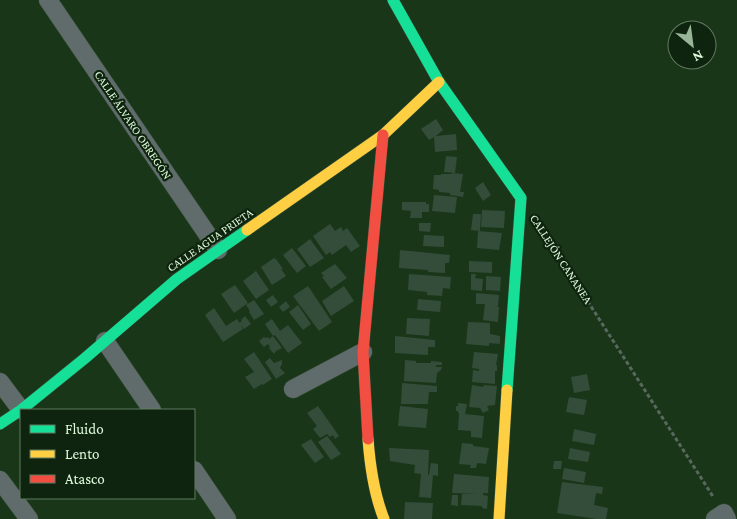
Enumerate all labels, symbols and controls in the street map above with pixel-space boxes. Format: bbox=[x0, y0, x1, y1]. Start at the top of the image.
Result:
north arrow bbox=[667, 20, 717, 70]
text: N bbox=[690, 47, 706, 66]
street label: CALLE ÁLVARO OBREGÓN bbox=[91, 68, 175, 182]
street label: CALLE AGUA PRIETA bbox=[164, 205, 256, 275]
street label: CALLEJÓN CANANEA bbox=[527, 212, 595, 306]
legend bbox=[20, 409, 195, 499]
text: Fluido bbox=[65, 421, 104, 437]
text: Lento bbox=[65, 446, 99, 462]
text: Atasco bbox=[65, 471, 105, 487]

